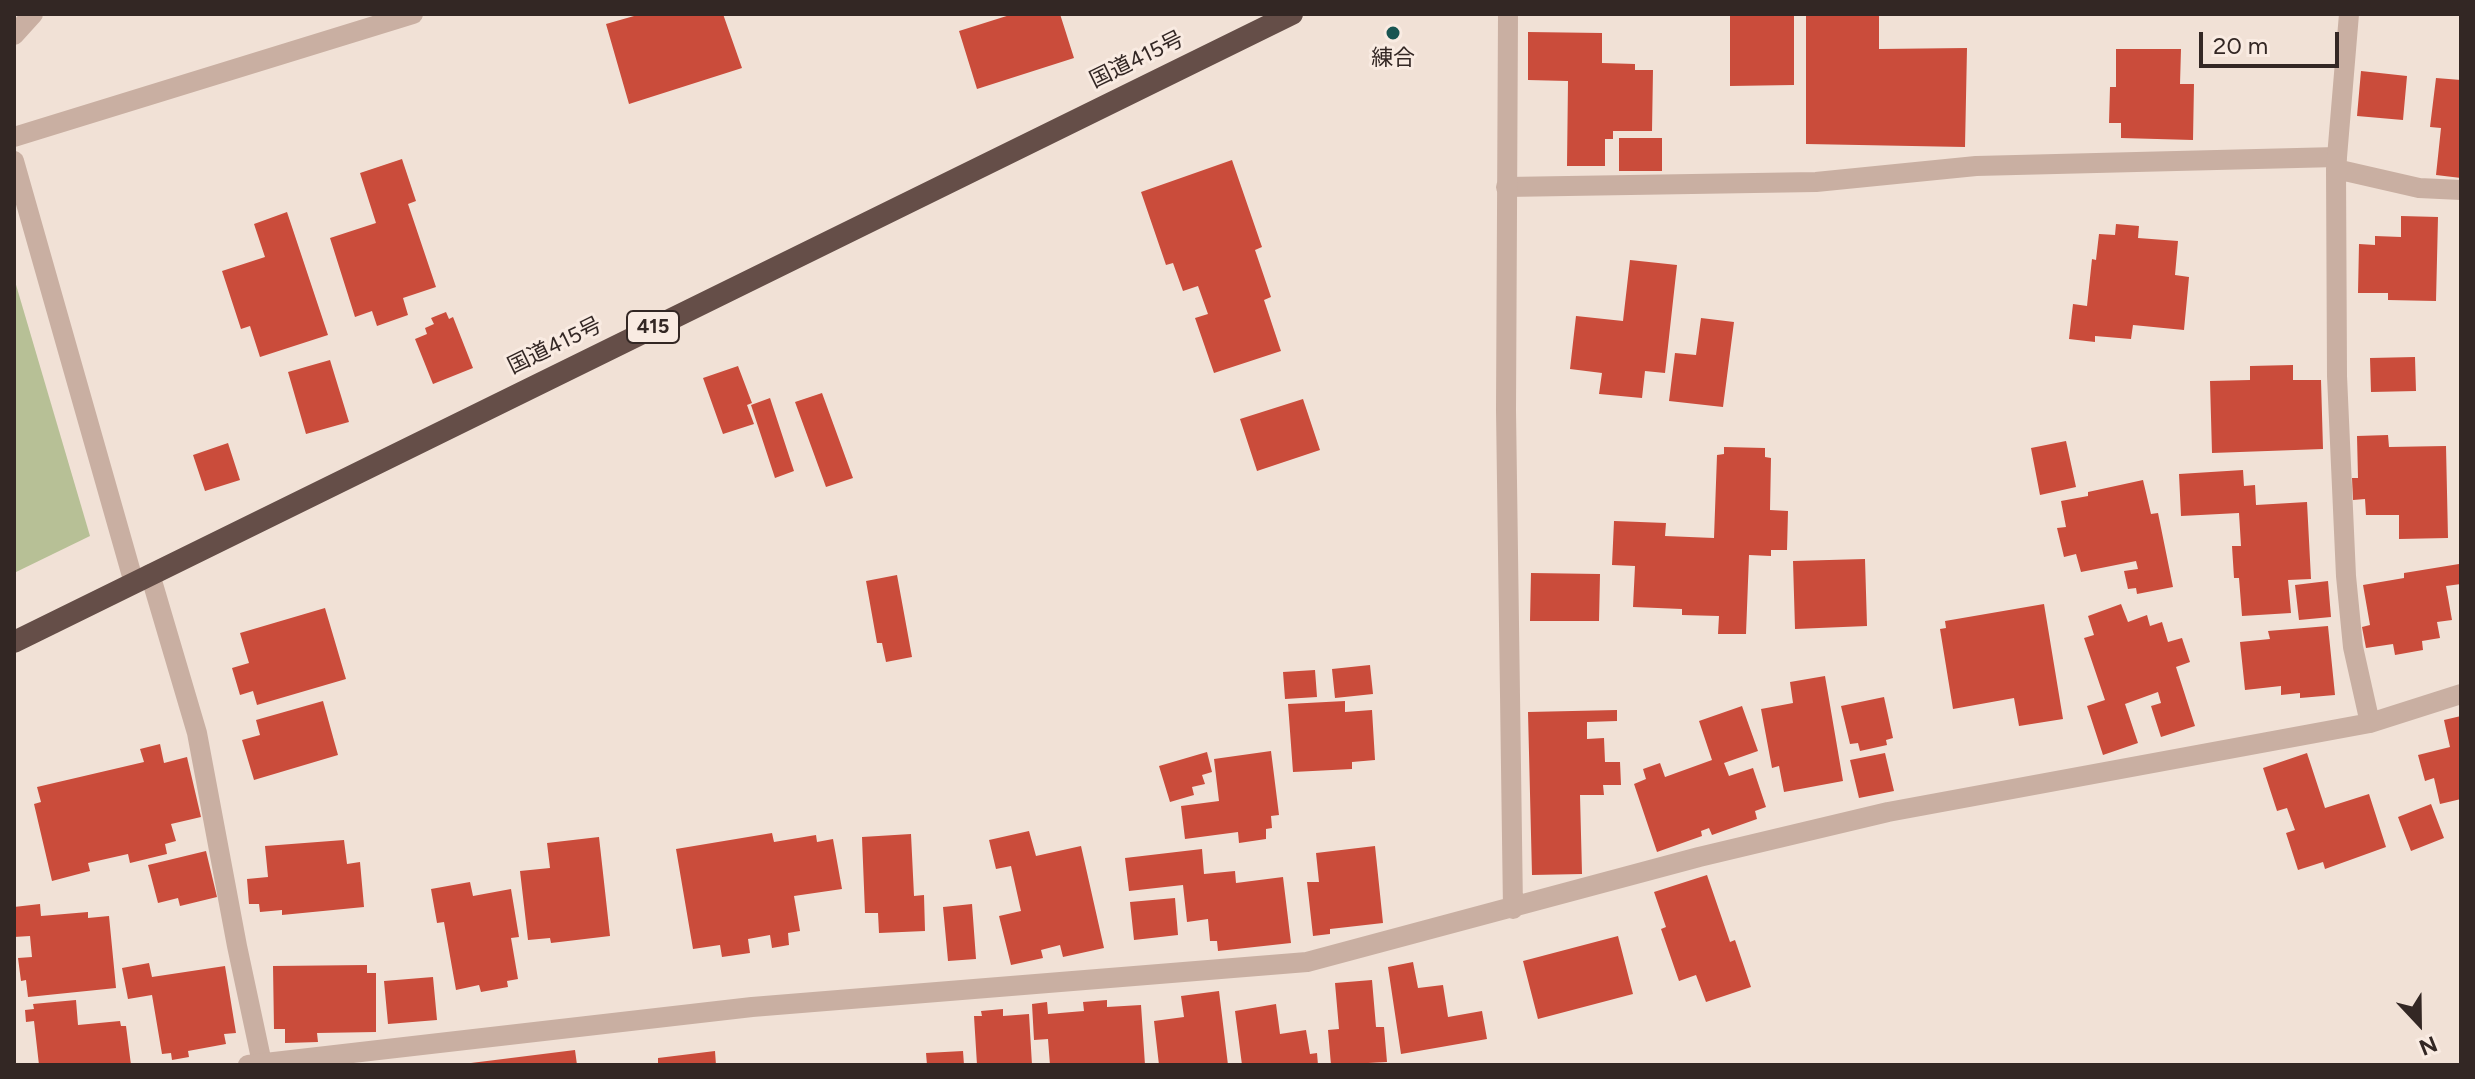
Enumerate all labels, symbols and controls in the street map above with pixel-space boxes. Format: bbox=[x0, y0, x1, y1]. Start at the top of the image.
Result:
scale bar bbox=[2203, 16, 2343, 66]
marker: 練合 bbox=[1384, 24, 1402, 42]
street label: 国道415号 bbox=[1086, 26, 1188, 94]
text: 20 m bbox=[2213, 31, 2268, 60]
place label: 練合 bbox=[1371, 46, 1415, 72]
road number: 415 bbox=[627, 311, 679, 343]
street label: 国道415号 bbox=[504, 312, 606, 380]
north arrow bbox=[2379, 983, 2459, 1063]
text: N bbox=[2415, 1030, 2441, 1061]

